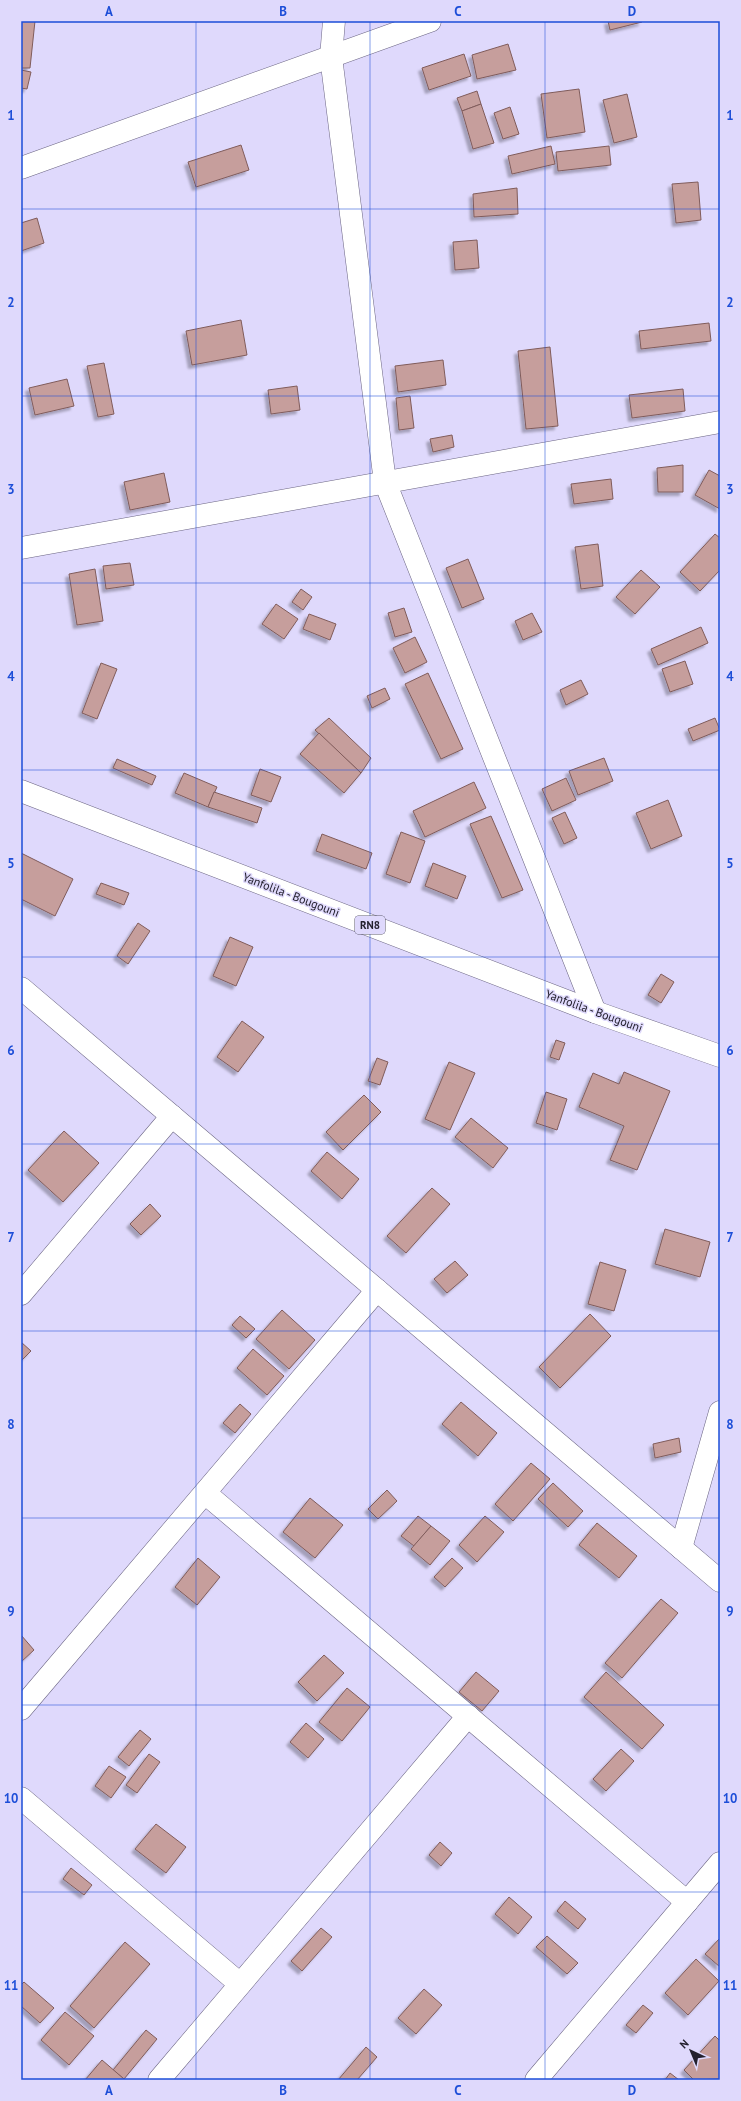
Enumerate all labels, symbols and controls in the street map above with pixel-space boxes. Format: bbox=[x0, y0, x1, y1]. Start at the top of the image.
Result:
text: A bbox=[105, 3, 113, 20]
text: B bbox=[279, 3, 287, 20]
text: C bbox=[454, 3, 462, 20]
text: D bbox=[628, 3, 636, 20]
text: 1 bbox=[7, 107, 15, 124]
text: 1 bbox=[726, 107, 734, 124]
text: 2 bbox=[7, 294, 15, 311]
text: 2 bbox=[726, 294, 734, 311]
text: 3 bbox=[7, 481, 15, 498]
text: 3 bbox=[726, 481, 734, 498]
text: 4 bbox=[7, 668, 15, 685]
text: 4 bbox=[726, 668, 734, 685]
text: 5 bbox=[7, 855, 15, 872]
text: 5 bbox=[726, 855, 734, 872]
street label: Yanfolila - Bougouni bbox=[241, 869, 342, 920]
road number: RN8 bbox=[355, 916, 385, 934]
street label: Yanfolila - Bougouni bbox=[543, 986, 645, 1035]
text: 6 bbox=[7, 1042, 15, 1059]
text: 6 bbox=[726, 1042, 734, 1059]
text: 7 bbox=[7, 1229, 15, 1246]
text: 7 bbox=[726, 1229, 734, 1246]
text: 8 bbox=[7, 1416, 15, 1433]
text: 8 bbox=[726, 1416, 734, 1433]
text: 9 bbox=[7, 1603, 15, 1620]
text: 9 bbox=[726, 1603, 734, 1620]
text: 10 bbox=[4, 1790, 18, 1807]
text: 10 bbox=[723, 1790, 737, 1807]
text: 11 bbox=[4, 1977, 18, 1994]
text: 11 bbox=[723, 1977, 737, 1994]
north arrow bbox=[671, 2031, 711, 2071]
text: N bbox=[677, 2036, 692, 2051]
text: A bbox=[105, 2082, 113, 2099]
text: B bbox=[279, 2082, 287, 2099]
text: C bbox=[454, 2082, 462, 2099]
text: D bbox=[628, 2082, 636, 2099]

